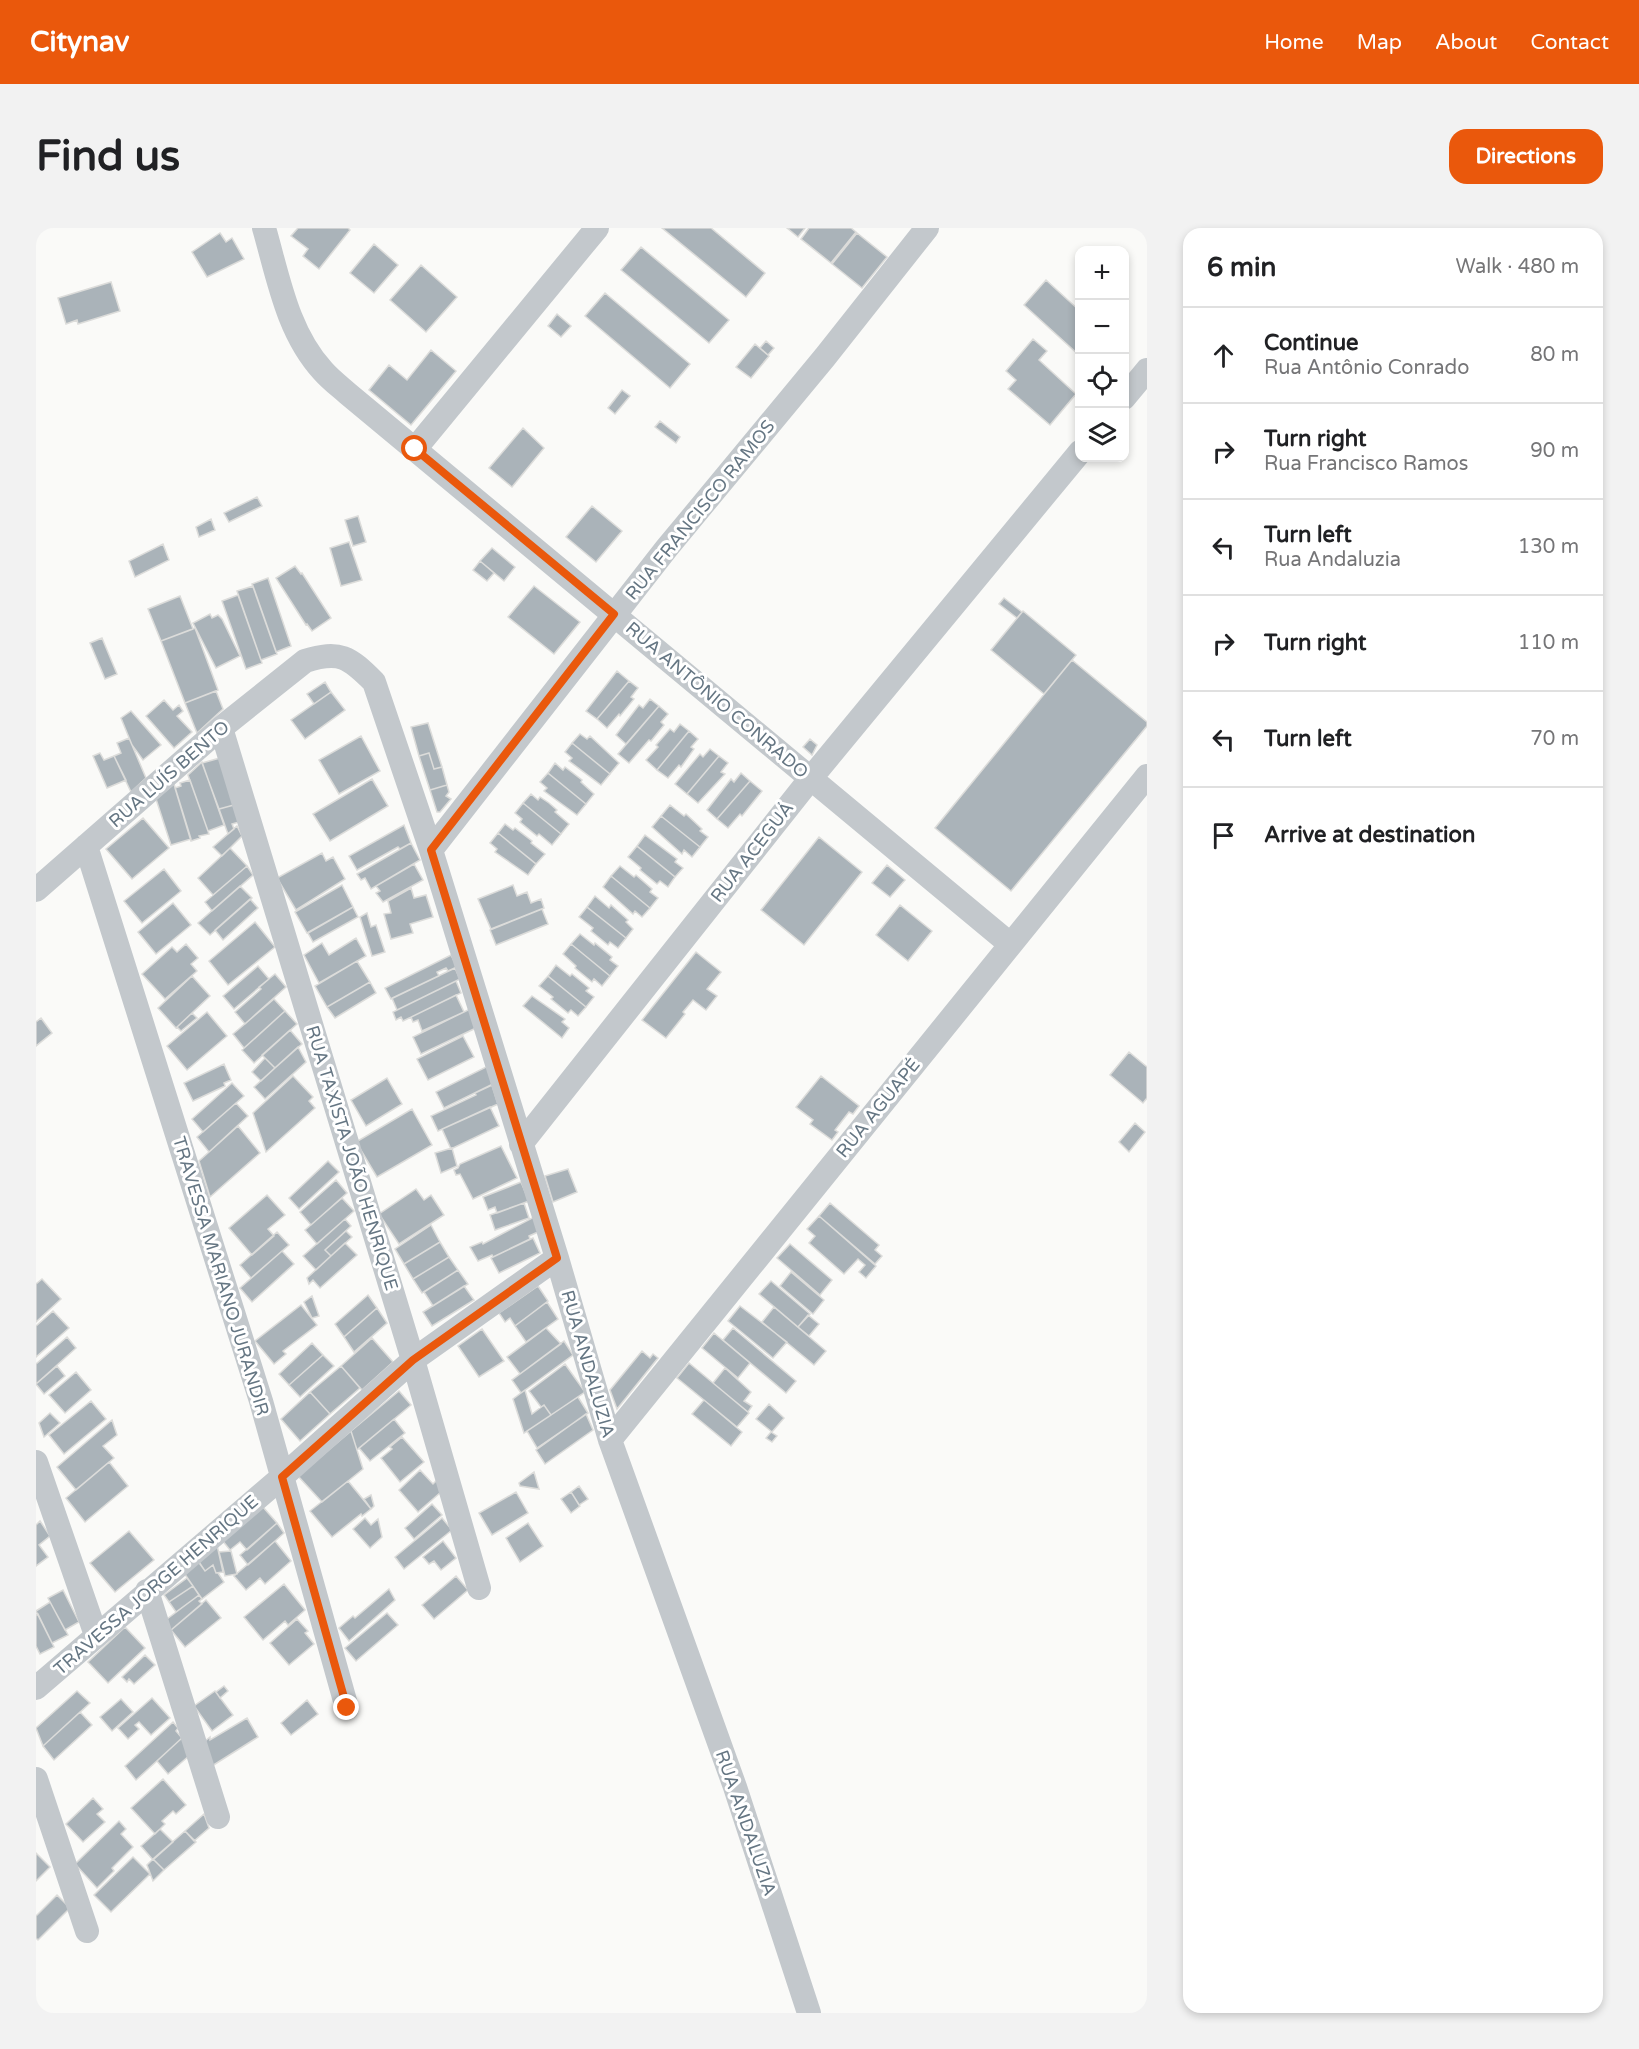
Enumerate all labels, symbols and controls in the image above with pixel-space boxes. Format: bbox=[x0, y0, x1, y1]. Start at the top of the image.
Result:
text: Citynav bbox=[30, 25, 129, 59]
text: Home bbox=[1264, 30, 1324, 55]
text: Map bbox=[1357, 30, 1402, 55]
text: About bbox=[1435, 30, 1497, 55]
text: Contact bbox=[1530, 30, 1609, 55]
button: Directions bbox=[1449, 129, 1603, 184]
text: Find us bbox=[36, 131, 180, 182]
map controls bbox=[1075, 246, 1129, 462]
button: + bbox=[1075, 246, 1129, 300]
text: 6 min bbox=[1207, 252, 1276, 283]
text: Walk · 480 m bbox=[1456, 255, 1579, 279]
button: − bbox=[1075, 300, 1129, 354]
text: Continue bbox=[1264, 330, 1359, 356]
icon: ahead bbox=[1207, 339, 1240, 372]
text: 80 m bbox=[1530, 343, 1579, 367]
button: locate bbox=[1075, 354, 1129, 408]
text: Rua Antônio Conrado bbox=[1264, 356, 1469, 380]
button: layers bbox=[1075, 408, 1129, 462]
street label: RUA FRANCISCO RAMOS bbox=[621, 416, 779, 604]
text: Turn right bbox=[1264, 426, 1366, 452]
route start bbox=[401, 435, 427, 461]
icon: right bbox=[1207, 435, 1240, 468]
text: 90 m bbox=[1530, 439, 1579, 463]
text: Rua Francisco Ramos bbox=[1264, 452, 1468, 476]
text: Turn left bbox=[1264, 522, 1352, 548]
icon: left bbox=[1207, 531, 1240, 564]
text: 130 m bbox=[1518, 535, 1579, 559]
text: Rua Andaluzia bbox=[1264, 548, 1401, 572]
street label: RUA ANTÔNIO CONRADO bbox=[621, 617, 813, 783]
icon: right bbox=[1207, 627, 1240, 660]
text: Turn right bbox=[1264, 630, 1366, 656]
text: 110 m bbox=[1518, 631, 1579, 655]
street label: RUA LUÍS BENTO bbox=[104, 716, 234, 832]
icon: left bbox=[1207, 723, 1240, 756]
text: Turn left bbox=[1264, 726, 1352, 752]
text: 70 m bbox=[1530, 727, 1579, 751]
street label: RUA ACEGUÁ bbox=[706, 797, 798, 907]
icon: arrive bbox=[1207, 819, 1240, 852]
text: Arrive at destination bbox=[1264, 822, 1475, 848]
street label: RUA TAXISTA JOÃO HENRIQUE bbox=[301, 1023, 403, 1293]
street label: RUA AGUAPÉ bbox=[831, 1054, 925, 1162]
street label: TRAVESSA MARIANO JURANDIR bbox=[168, 1134, 274, 1418]
street label: RUA ANDALUZIA bbox=[556, 1288, 620, 1440]
street label: TRAVESSA JORGE HENRIQUE bbox=[49, 1490, 263, 1680]
route end bbox=[333, 1694, 359, 1720]
street label: RUA ANDALUZIA bbox=[711, 1747, 781, 1899]

